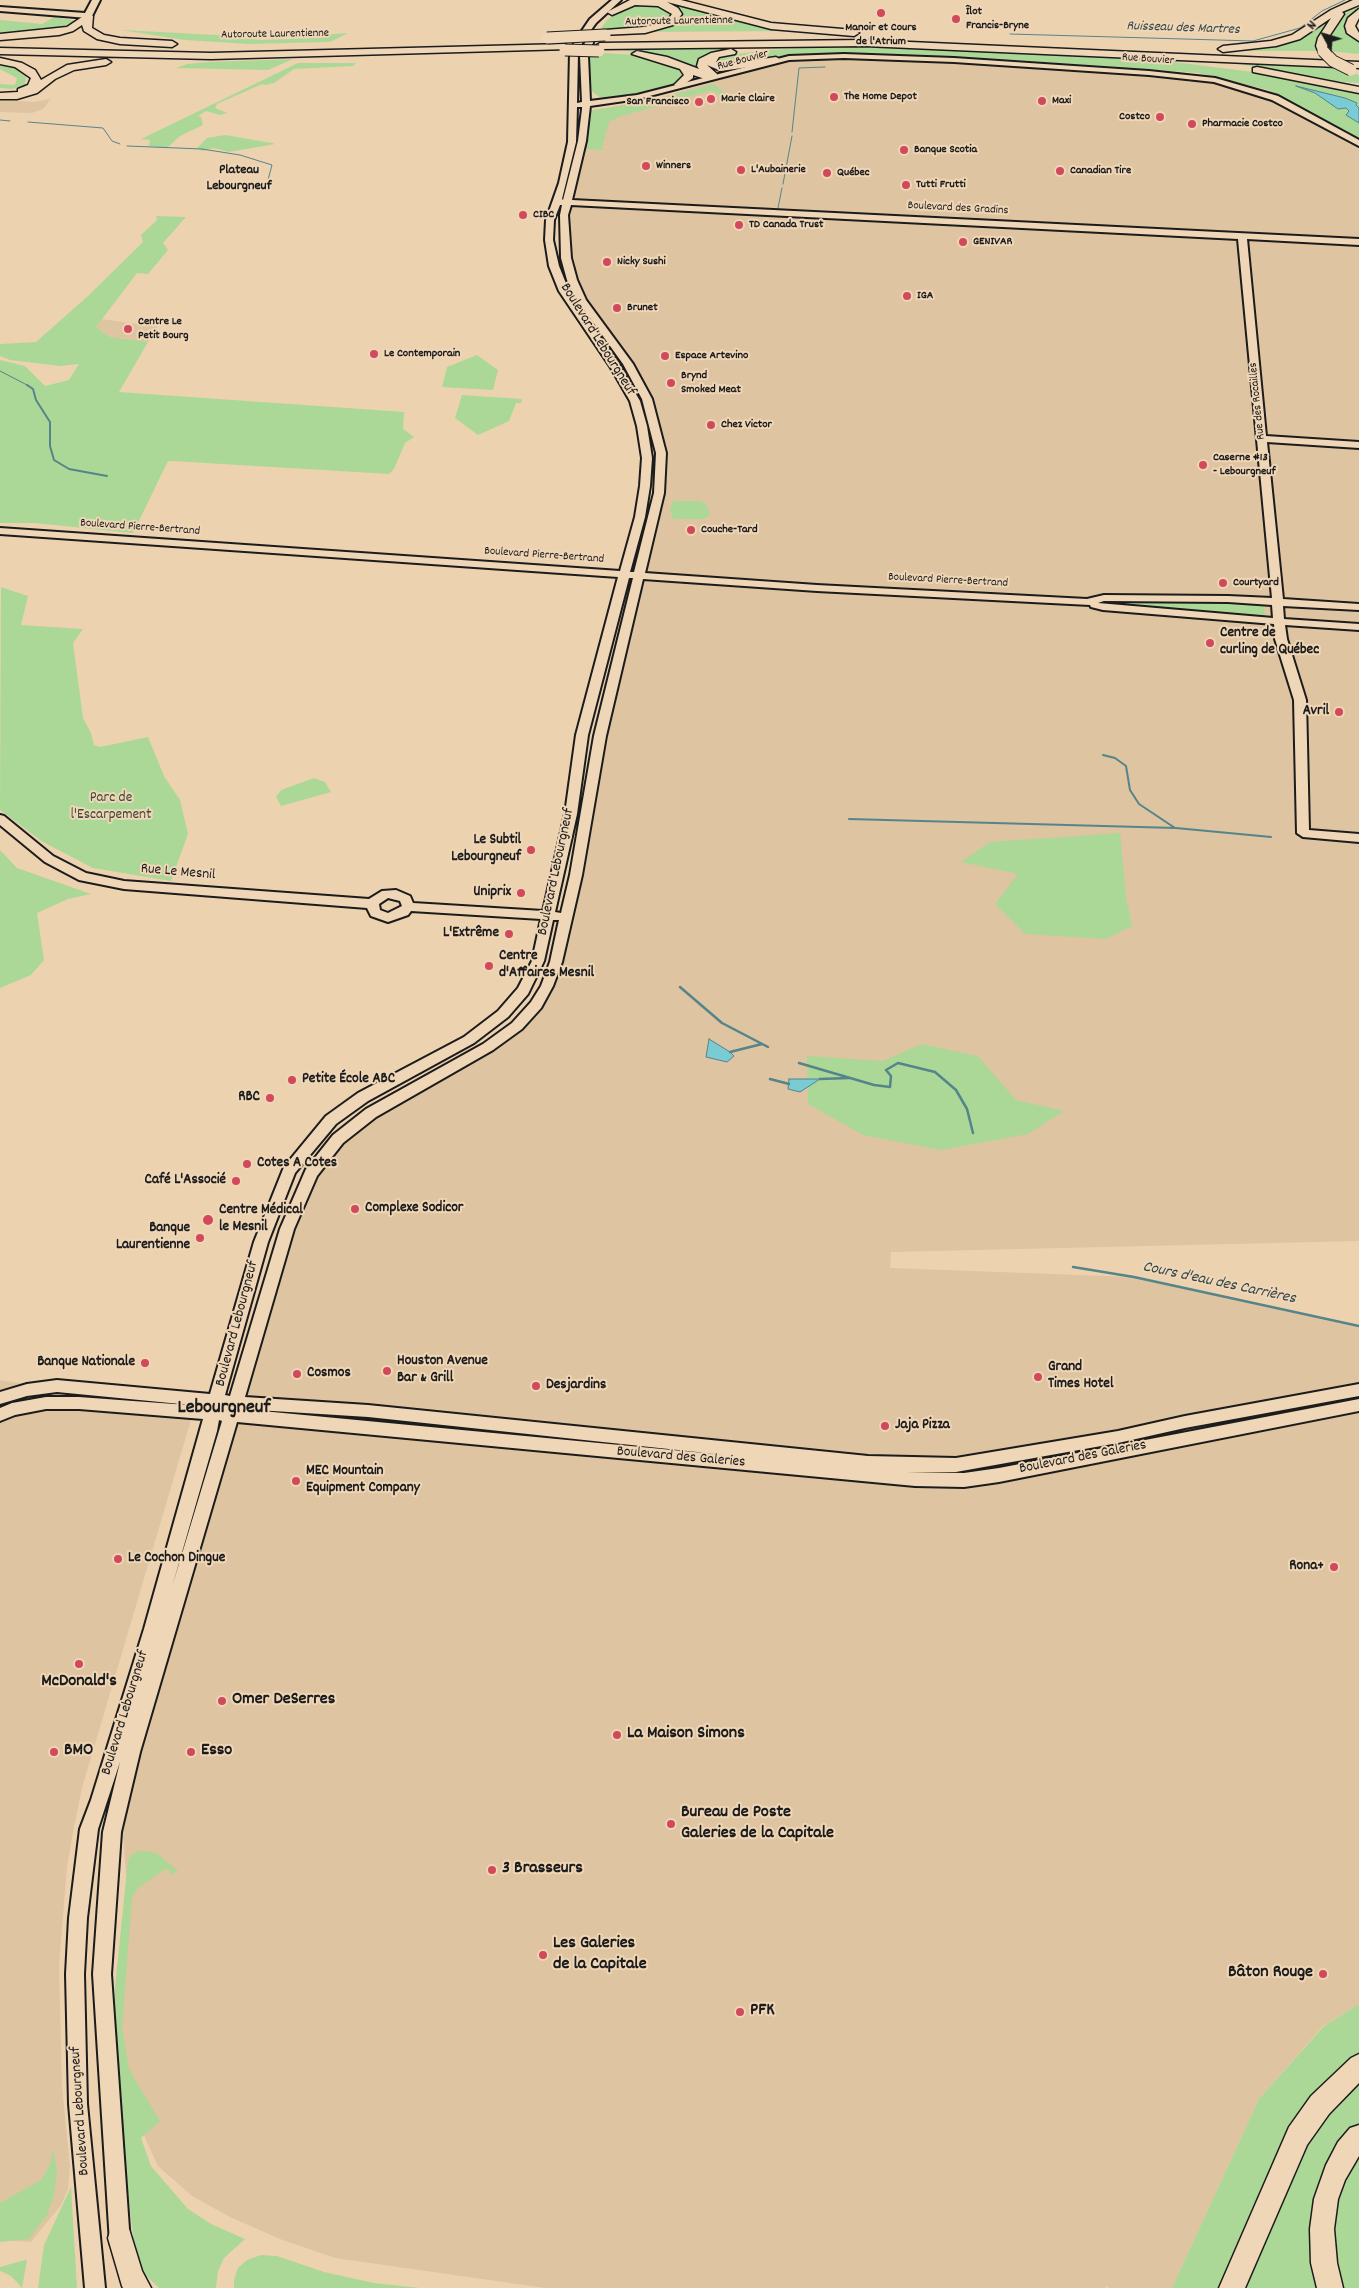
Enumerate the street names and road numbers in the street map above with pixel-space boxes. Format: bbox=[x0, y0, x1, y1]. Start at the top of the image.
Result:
street label: Autoroute Laurentienne bbox=[625, 14, 733, 30]
street label: Autoroute Laurentienne bbox=[221, 27, 329, 43]
street label: Rue Bouvier bbox=[716, 47, 770, 75]
street label: Rue Bouvier bbox=[1121, 51, 1175, 69]
street label: Boulevard des Gradins bbox=[907, 199, 1009, 219]
street label: Boulevard Lebourgneuf bbox=[555, 280, 639, 400]
street label: Rue des Rocailles bbox=[1247, 362, 1269, 440]
street label: Boulevard Pierre-Bertrand bbox=[80, 517, 200, 539]
street label: Boulevard Pierre-Bertrand bbox=[484, 545, 604, 567]
street label: Boulevard Pierre-Bertrand bbox=[888, 571, 1008, 591]
street label: Boulevard Lebourgneuf bbox=[535, 807, 579, 937]
street label: Rue Le Mesnil bbox=[140, 861, 216, 885]
street label: Boulevard Lebourgneuf bbox=[213, 1259, 263, 1389]
street label: Boulevard des Galeries bbox=[1018, 1437, 1148, 1479]
street label: Boulevard des Galeries bbox=[616, 1443, 746, 1473]
street label: Boulevard Lebourgneuf bbox=[98, 1648, 154, 1778]
street label: Boulevard Lebourgneuf bbox=[68, 2046, 94, 2176]

